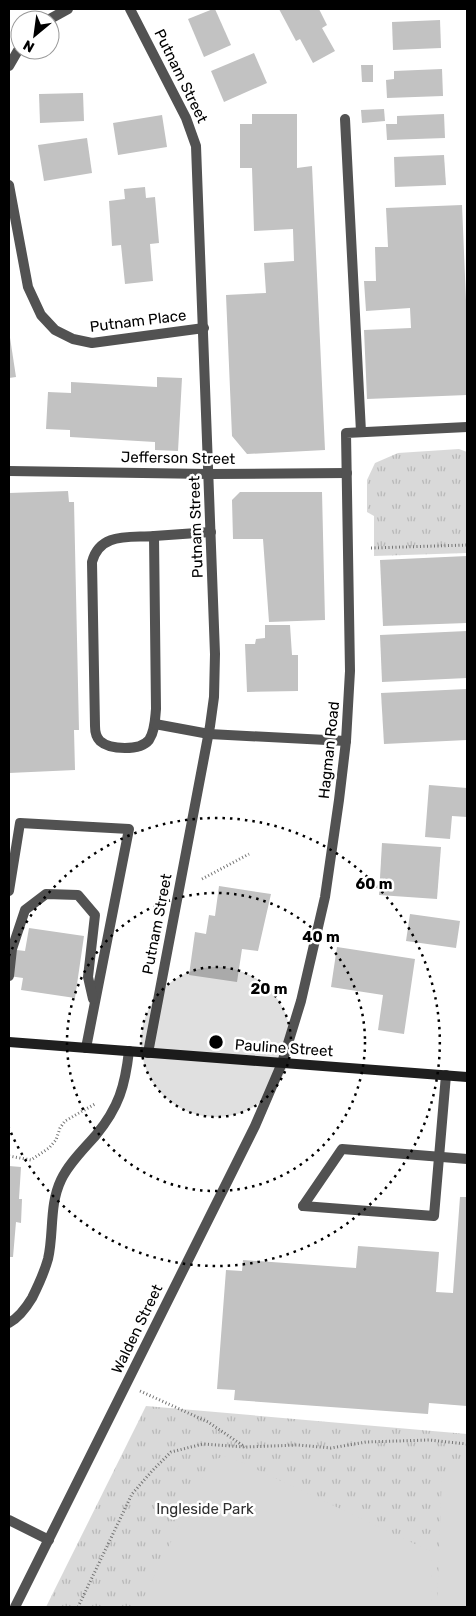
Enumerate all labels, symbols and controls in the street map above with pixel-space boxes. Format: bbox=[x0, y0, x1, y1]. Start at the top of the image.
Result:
north arrow bbox=[10, 10, 60, 60]
street label: Putnam Street bbox=[150, 26, 212, 126]
text: N bbox=[20, 36, 37, 56]
street label: Putnam Place bbox=[89, 306, 187, 336]
street label: Jefferson Street bbox=[121, 448, 236, 468]
street label: Putnam Street bbox=[185, 475, 207, 578]
street label: Hagman Road bbox=[315, 700, 343, 800]
street label: Putnam Street bbox=[138, 872, 176, 976]
text: 60 m bbox=[356, 875, 392, 893]
text: 40 m bbox=[302, 928, 340, 946]
text: 20 m bbox=[251, 980, 287, 998]
centre of rings bbox=[207, 1033, 225, 1051]
street label: Pauline Street bbox=[234, 1036, 334, 1060]
street label: Walden Street bbox=[108, 1281, 166, 1377]
park label: Ingleside Park bbox=[156, 1500, 254, 1518]

